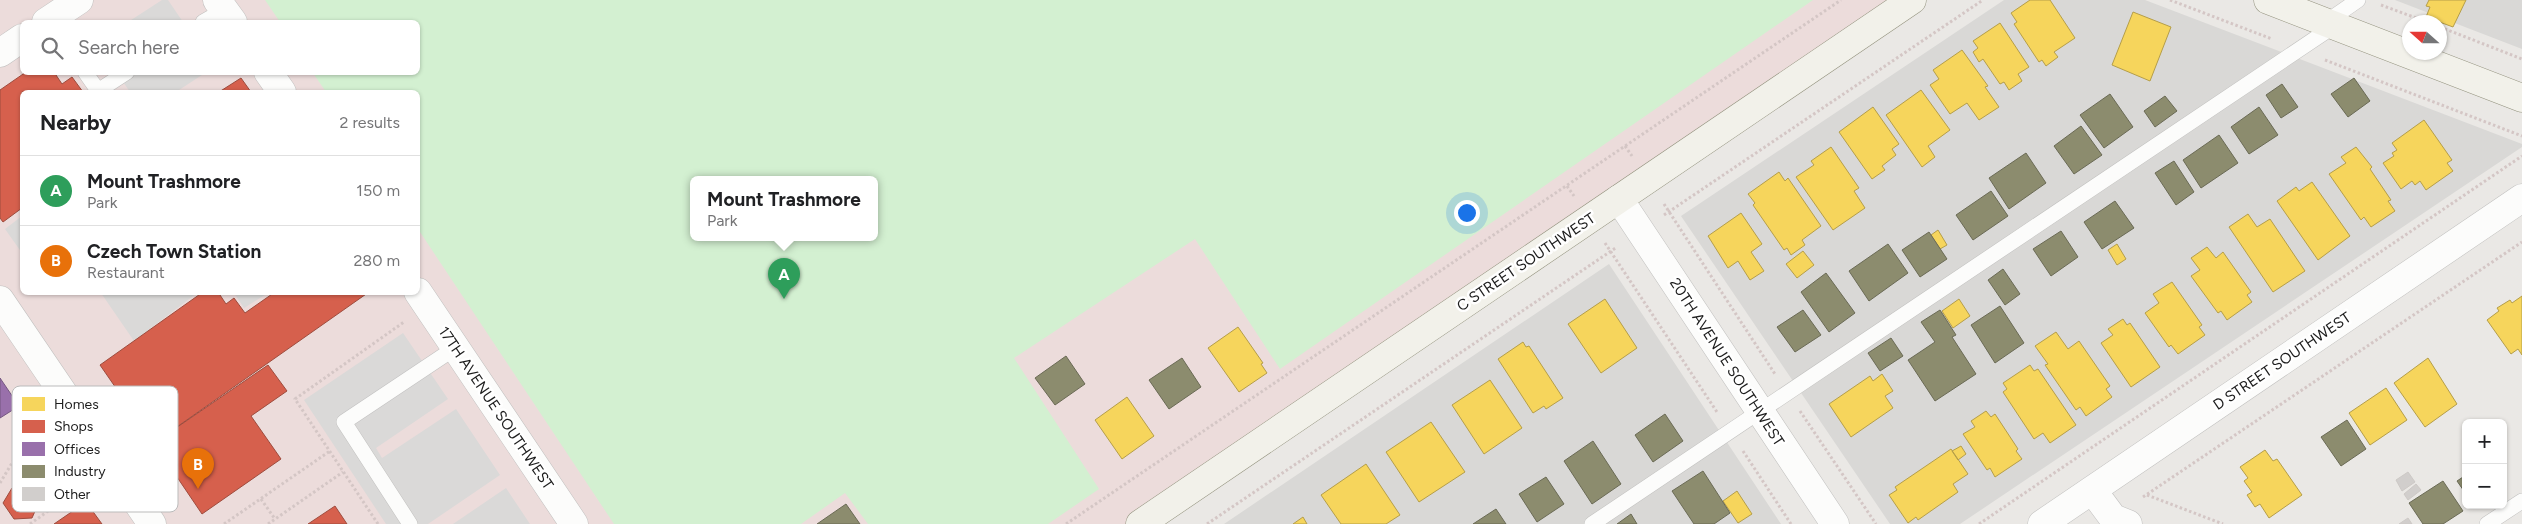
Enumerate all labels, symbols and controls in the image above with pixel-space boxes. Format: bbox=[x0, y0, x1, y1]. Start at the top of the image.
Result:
north arrow bbox=[2402, 15, 2447, 60]
search box bbox=[20, 20, 420, 75]
icon: search bbox=[38, 34, 66, 62]
text: Search here bbox=[78, 36, 180, 59]
text: Nearby bbox=[40, 110, 111, 135]
text: 2 results bbox=[340, 113, 400, 132]
text: Mount Trashmore bbox=[87, 170, 241, 193]
popup bbox=[690, 176, 878, 241]
text: A bbox=[50, 181, 62, 200]
text: 150 m bbox=[356, 181, 400, 200]
text: Mount Trashmore bbox=[707, 188, 861, 211]
text: Park bbox=[87, 193, 117, 212]
your location bbox=[1454, 200, 1480, 226]
street label: C STREET SOUTHWEST bbox=[1453, 209, 1599, 315]
text: Park bbox=[707, 211, 738, 230]
text: Czech Town Station bbox=[87, 240, 261, 263]
text: B bbox=[51, 251, 61, 270]
text: 280 m bbox=[353, 251, 400, 270]
pin: A bbox=[768, 258, 800, 299]
text: Restaurant bbox=[87, 263, 165, 282]
street label: 20TH AVENUE SOUTHWEST bbox=[1666, 275, 1788, 450]
street label: D STREET SOUTHWEST bbox=[2210, 308, 2355, 414]
street label: 17TH AVENUE SOUTHWEST bbox=[435, 323, 558, 494]
legend bbox=[12, 386, 178, 512]
text: Homes bbox=[54, 396, 99, 413]
text: Shops bbox=[54, 418, 93, 435]
map controls bbox=[2462, 419, 2507, 509]
button: + bbox=[2462, 419, 2507, 464]
text: Offices bbox=[54, 441, 100, 458]
pin: B bbox=[182, 448, 214, 489]
text: Industry bbox=[54, 463, 106, 480]
button: − bbox=[2462, 464, 2507, 509]
text: Other bbox=[54, 486, 91, 503]

